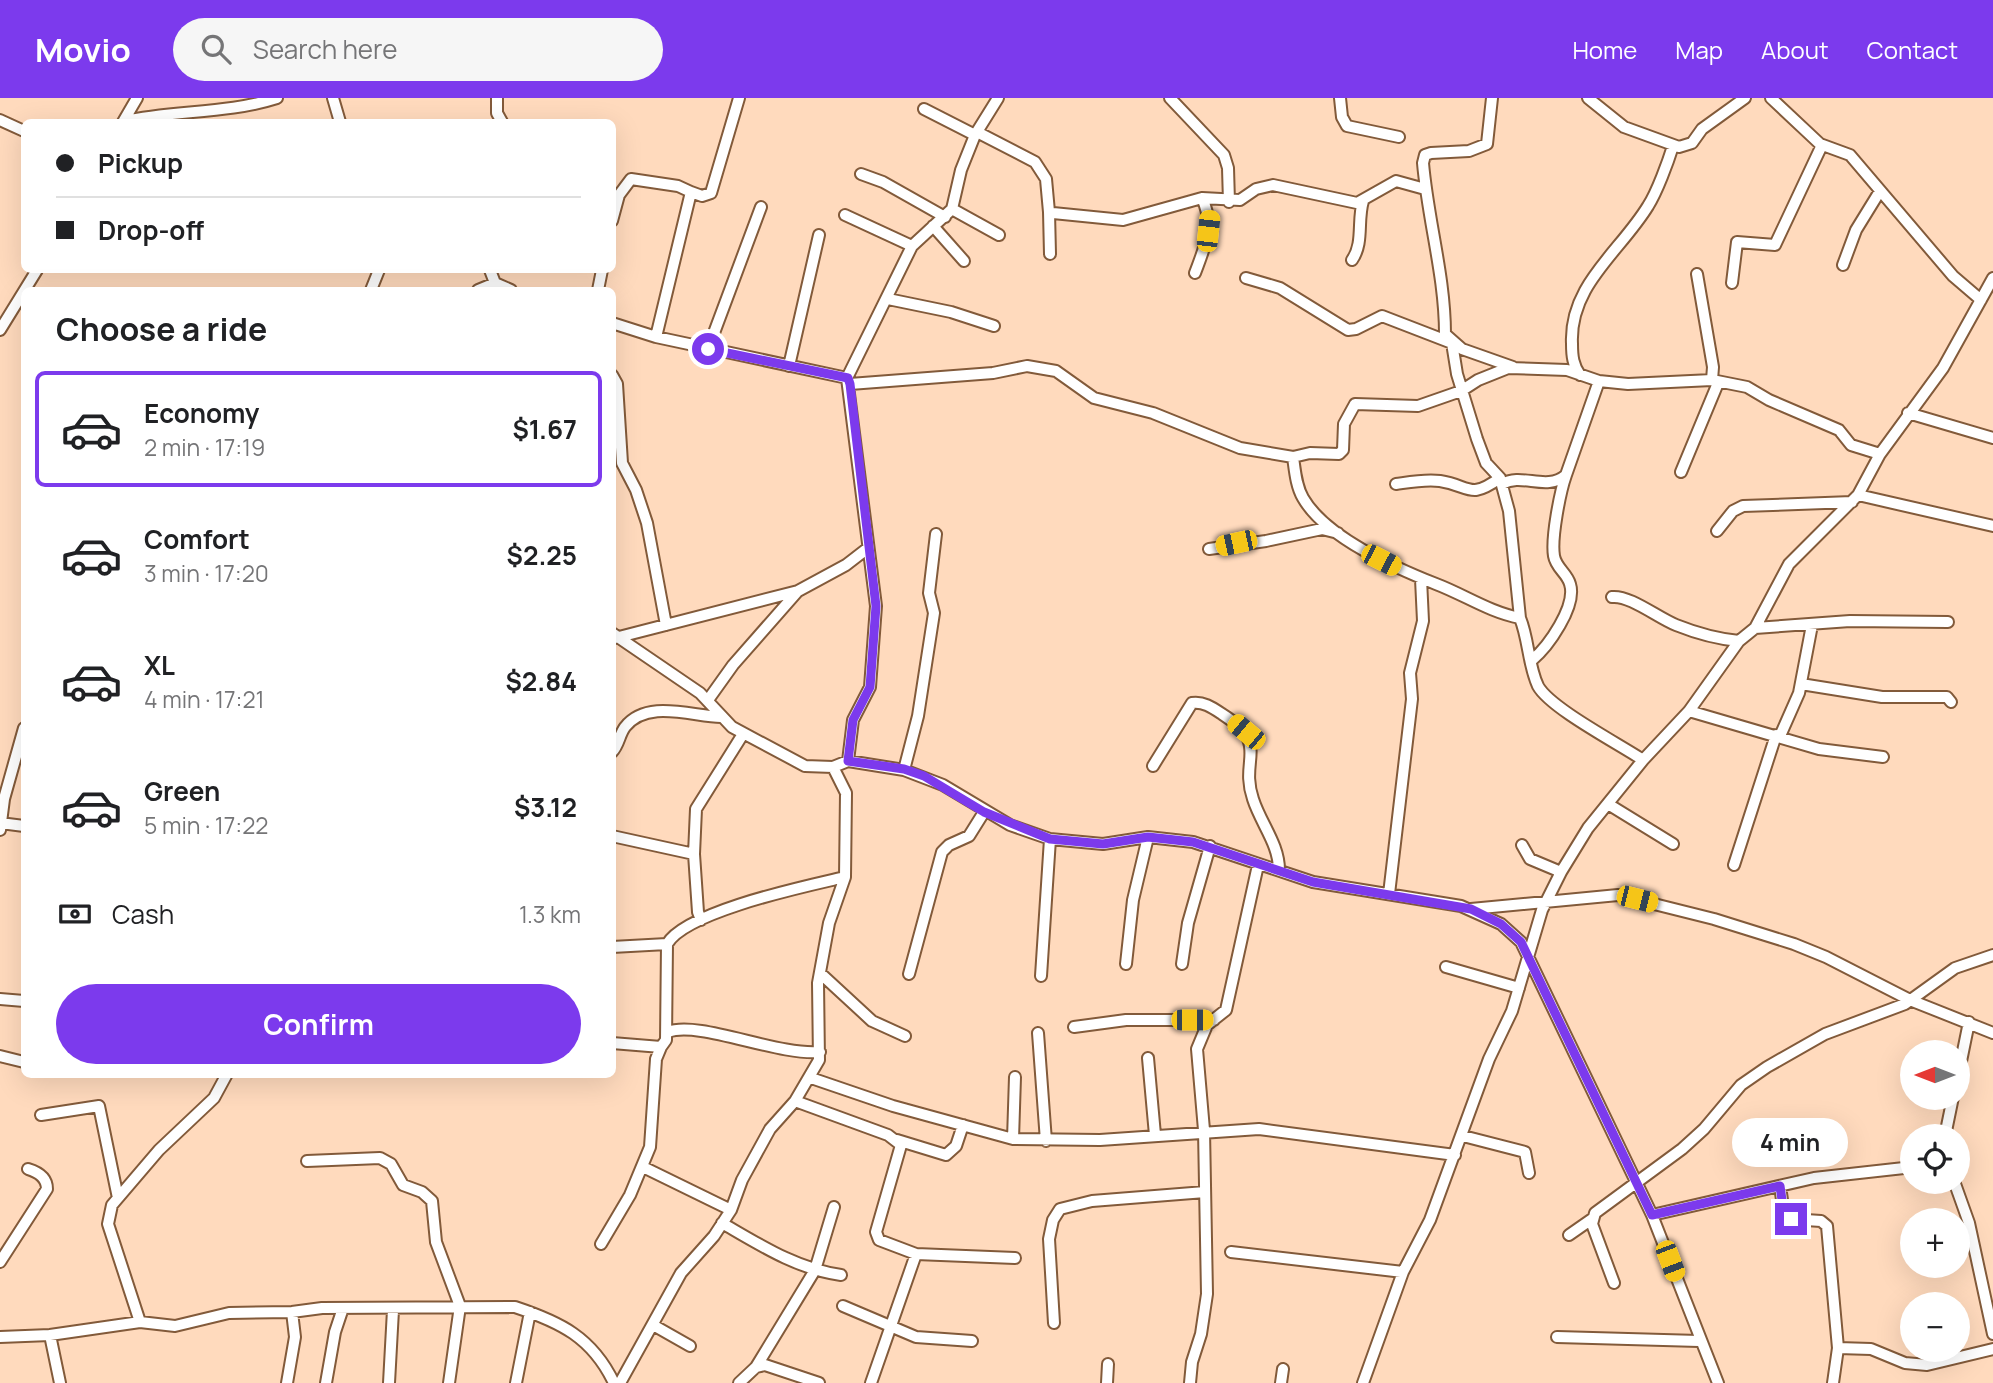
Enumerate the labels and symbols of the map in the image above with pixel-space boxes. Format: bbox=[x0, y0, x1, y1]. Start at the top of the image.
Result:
car bbox=[1196, 209, 1221, 253]
route start bbox=[692, 333, 724, 365]
car bbox=[1214, 528, 1259, 558]
car bbox=[1358, 541, 1405, 579]
car bbox=[1224, 710, 1269, 754]
car bbox=[1615, 884, 1660, 914]
car bbox=[1172, 1010, 1214, 1031]
north arrow bbox=[1900, 1040, 1970, 1110]
callout: 4 min bbox=[1733, 1118, 1849, 1166]
route end bbox=[1775, 1203, 1807, 1235]
car bbox=[1653, 1238, 1688, 1284]

